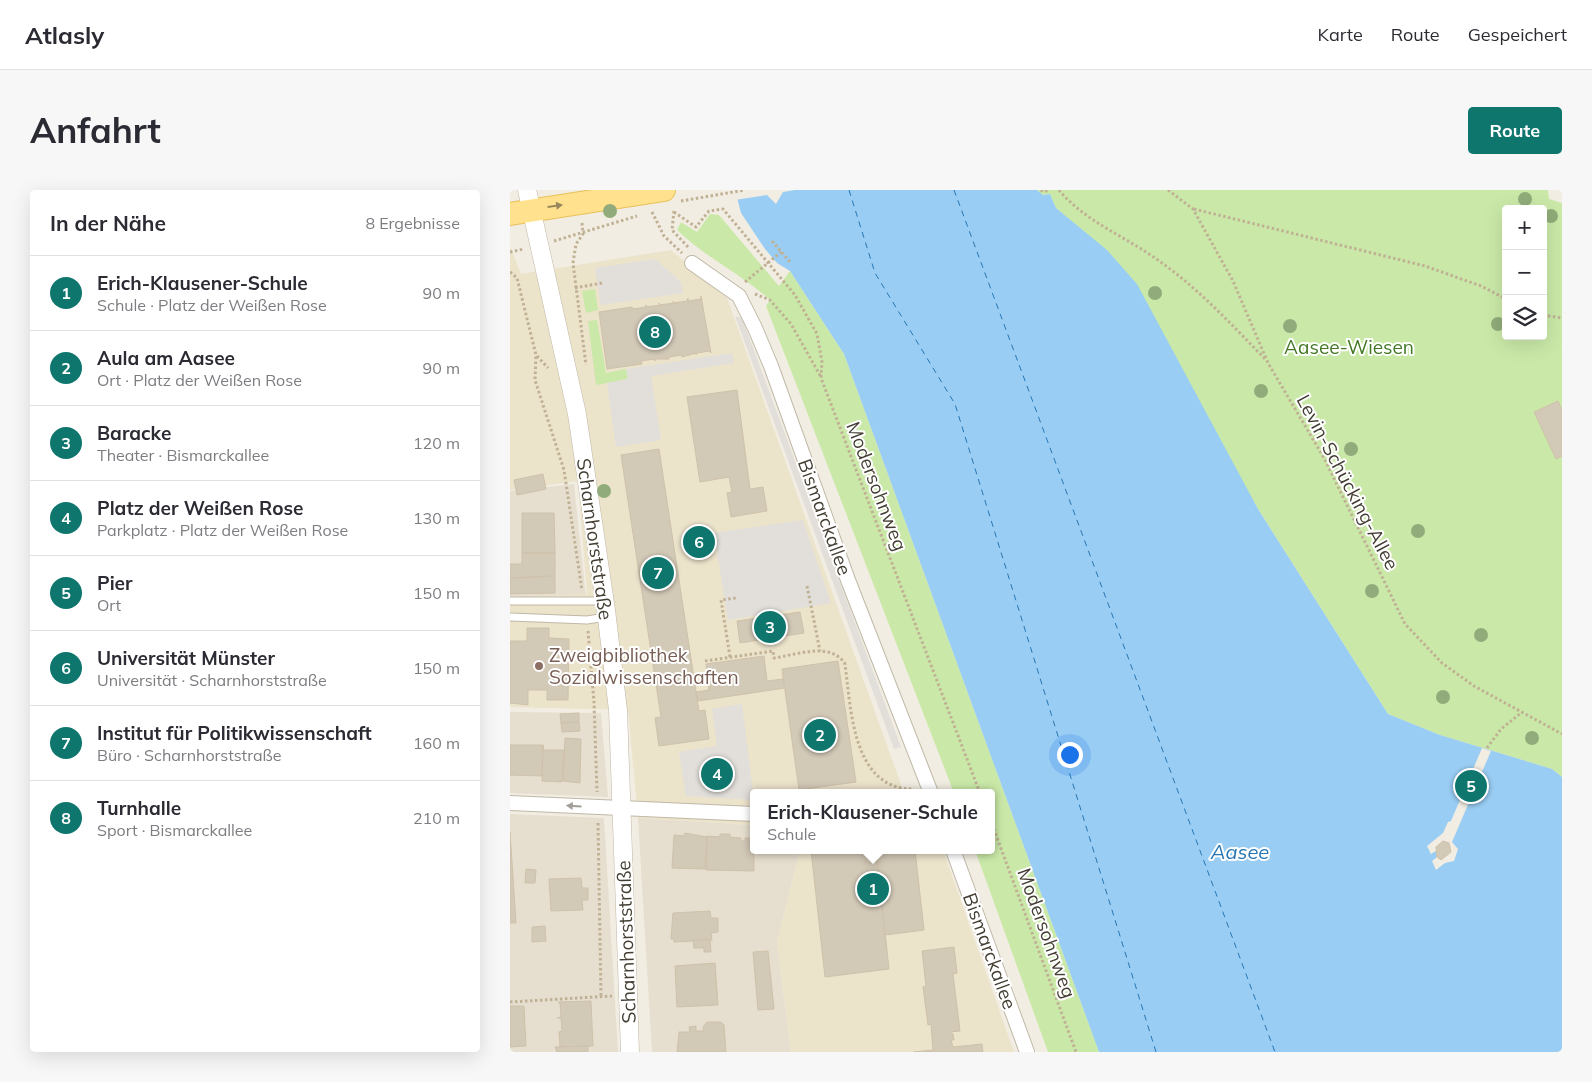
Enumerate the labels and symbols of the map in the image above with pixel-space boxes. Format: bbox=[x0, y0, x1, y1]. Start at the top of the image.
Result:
one-way arrow bbox=[547, 202, 563, 210]
pin: 8 bbox=[639, 313, 671, 351]
park label: Aasee-Wiesen bbox=[1284, 335, 1414, 359]
street label: Levin-Schücking-Allee bbox=[1292, 390, 1404, 574]
street label: Modersohnweg bbox=[841, 418, 913, 554]
street label: Bismarckallee bbox=[793, 456, 857, 578]
street label: Scharnhorststraße bbox=[572, 457, 618, 621]
pin: 6 bbox=[683, 523, 715, 561]
pin: 7 bbox=[642, 554, 674, 592]
pin: 3 bbox=[754, 608, 786, 646]
place label: Zweigbibliothek Sozialwissenschaften bbox=[549, 643, 739, 689]
marker: Zweigbibliothek Sozialwissenschaften bbox=[533, 660, 545, 672]
pin: 2 bbox=[804, 716, 836, 754]
your location bbox=[1057, 742, 1083, 768]
pin: 4 bbox=[701, 755, 733, 793]
pin: 5 bbox=[1455, 767, 1487, 805]
one-way arrow bbox=[566, 802, 582, 810]
water label: Aasee bbox=[1210, 839, 1269, 864]
street label: Scharnhorststraße bbox=[611, 860, 641, 1024]
street label: Modersohnweg bbox=[1012, 865, 1082, 1001]
pin: 1 bbox=[857, 870, 889, 908]
street label: Bismarckallee bbox=[958, 890, 1022, 1012]

